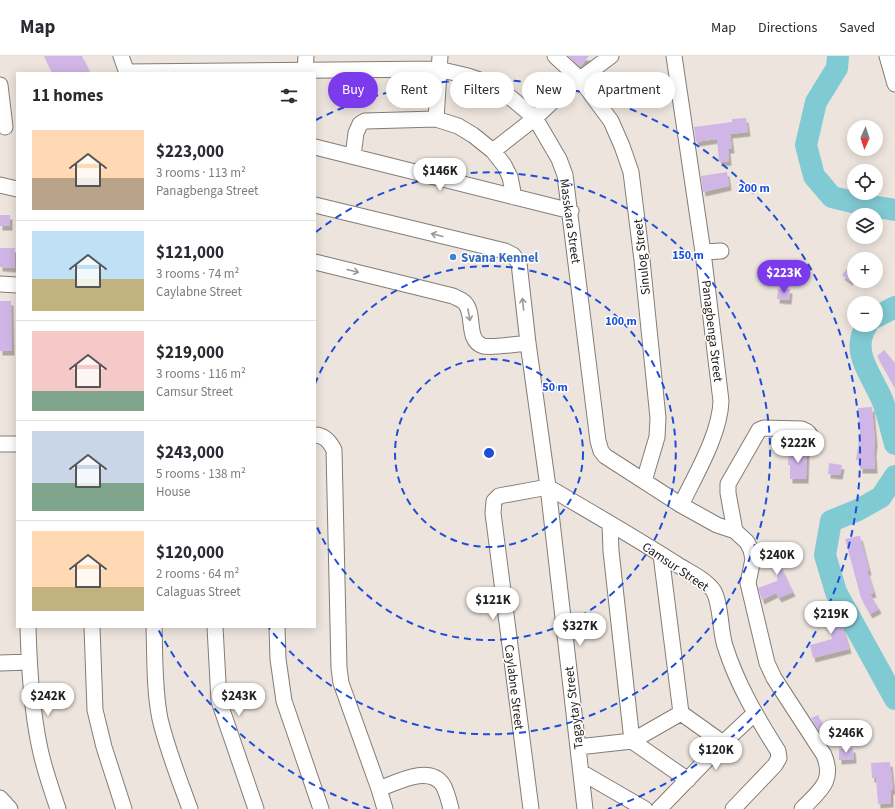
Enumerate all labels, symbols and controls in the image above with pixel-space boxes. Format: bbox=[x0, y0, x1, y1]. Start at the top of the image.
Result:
text: Map bbox=[20, 14, 55, 41]
text: Map bbox=[711, 18, 736, 38]
text: Directions bbox=[758, 18, 817, 38]
text: Saved bbox=[839, 18, 875, 38]
chip: Buy bbox=[328, 72, 378, 108]
chip: Rent bbox=[386, 72, 442, 108]
chip: Filters bbox=[450, 72, 514, 108]
chip: New bbox=[522, 72, 576, 108]
chip: Apartment bbox=[584, 72, 675, 108]
text: 11 homes bbox=[32, 84, 103, 108]
icon: filters bbox=[278, 85, 300, 107]
north arrow bbox=[847, 120, 883, 156]
map controls bbox=[847, 120, 883, 332]
text: $223,000 bbox=[156, 140, 224, 164]
icon: home bbox=[64, 146, 112, 194]
pin: $146K bbox=[412, 158, 468, 192]
text: $146K bbox=[422, 162, 458, 180]
text: 3 rooms · 113 m² bbox=[156, 164, 246, 182]
button: locate bbox=[847, 164, 883, 200]
street label: Masskara Street bbox=[555, 177, 585, 265]
text: 200 m bbox=[738, 180, 770, 197]
text: Panagbenga Street bbox=[156, 182, 258, 200]
button: layers bbox=[847, 208, 883, 244]
street label: Sinulog Street bbox=[629, 217, 655, 296]
one-way arrow bbox=[431, 230, 444, 238]
text: $121,000 bbox=[156, 241, 224, 265]
icon: home bbox=[64, 247, 112, 295]
text: 150 m bbox=[672, 247, 704, 264]
place label: Svana Kennel bbox=[461, 249, 539, 267]
marker: Svana Kennel bbox=[448, 252, 458, 262]
button: + bbox=[847, 252, 883, 288]
pin: $223K bbox=[756, 260, 812, 294]
text: $223K bbox=[766, 264, 802, 282]
text: 3 rooms · 74 m² bbox=[156, 265, 239, 283]
one-way arrow bbox=[346, 268, 359, 275]
street label: Panagbenga Street bbox=[697, 279, 727, 384]
text: Caylabne Street bbox=[156, 283, 242, 301]
button: − bbox=[847, 296, 883, 332]
one-way arrow bbox=[520, 298, 527, 311]
one-way arrow bbox=[466, 308, 474, 321]
text: 100 m bbox=[605, 313, 637, 330]
text: $219,000 bbox=[156, 341, 224, 365]
icon: home bbox=[64, 347, 112, 395]
text: 3 rooms · 116 m² bbox=[156, 365, 246, 383]
text: 50 m bbox=[542, 379, 568, 396]
text: Camsur Street bbox=[156, 383, 233, 401]
pin: $222K bbox=[770, 430, 826, 464]
text: $222K bbox=[780, 434, 816, 452]
text: $243,000 bbox=[156, 441, 224, 465]
centre of rings bbox=[482, 446, 496, 460]
icon: home bbox=[64, 447, 112, 495]
text: 5 rooms · 138 m² bbox=[156, 465, 246, 483]
text: House bbox=[156, 483, 191, 501]
street label: Camsur Street bbox=[639, 538, 713, 596]
text: $120,000 bbox=[156, 541, 224, 565]
pin: $240K bbox=[749, 542, 805, 576]
text: $240K bbox=[759, 546, 795, 564]
icon: home bbox=[64, 547, 112, 595]
text: 2 rooms · 64 m² bbox=[156, 565, 239, 583]
text: Calaguas Street bbox=[156, 583, 241, 601]
pin: $121K bbox=[465, 587, 521, 621]
text: $121K bbox=[475, 591, 511, 609]
pin: $219K bbox=[803, 601, 859, 635]
text: $219K bbox=[813, 605, 849, 623]
pin: $327K bbox=[552, 613, 608, 647]
text: $327K bbox=[562, 617, 598, 635]
street label: Caylabne Street bbox=[500, 643, 528, 731]
street label: Tagaytay Street bbox=[560, 665, 588, 750]
pin: $242K bbox=[20, 683, 76, 717]
pin: $243K bbox=[211, 683, 267, 717]
text: $242K bbox=[30, 687, 66, 705]
text: $243K bbox=[221, 687, 257, 705]
pin: $246K bbox=[818, 720, 874, 754]
text: $246K bbox=[828, 724, 864, 742]
pin: $120K bbox=[688, 737, 744, 771]
text: $120K bbox=[698, 741, 734, 759]

